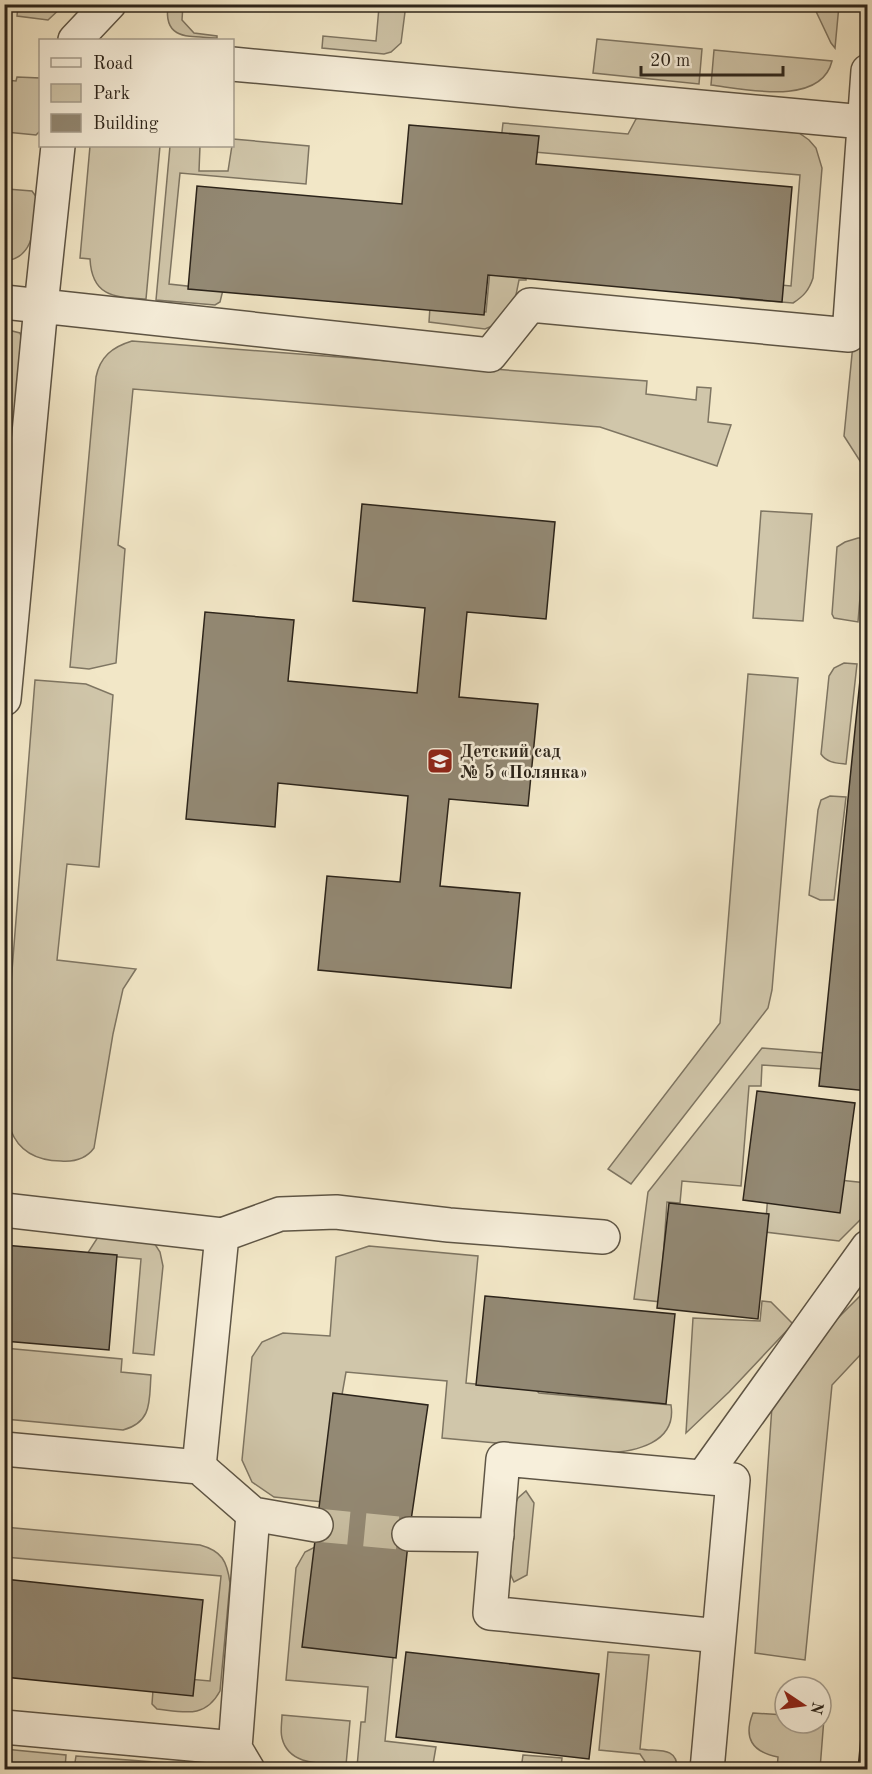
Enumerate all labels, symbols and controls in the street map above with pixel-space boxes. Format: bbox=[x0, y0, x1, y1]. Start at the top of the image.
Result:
legend bbox=[39, 39, 234, 147]
scale bar bbox=[641, 39, 784, 77]
text: 20 m bbox=[650, 52, 690, 70]
text: Road bbox=[93, 55, 133, 73]
text: Park bbox=[93, 85, 130, 103]
text: Building bbox=[93, 115, 159, 133]
place label: Детский сад № 5 «Полянка» bbox=[460, 743, 588, 782]
school or university icon: Детский сад № 5 «Полянка» bbox=[425, 746, 455, 776]
north arrow bbox=[773, 1675, 833, 1735]
text: N bbox=[806, 1700, 825, 1716]

